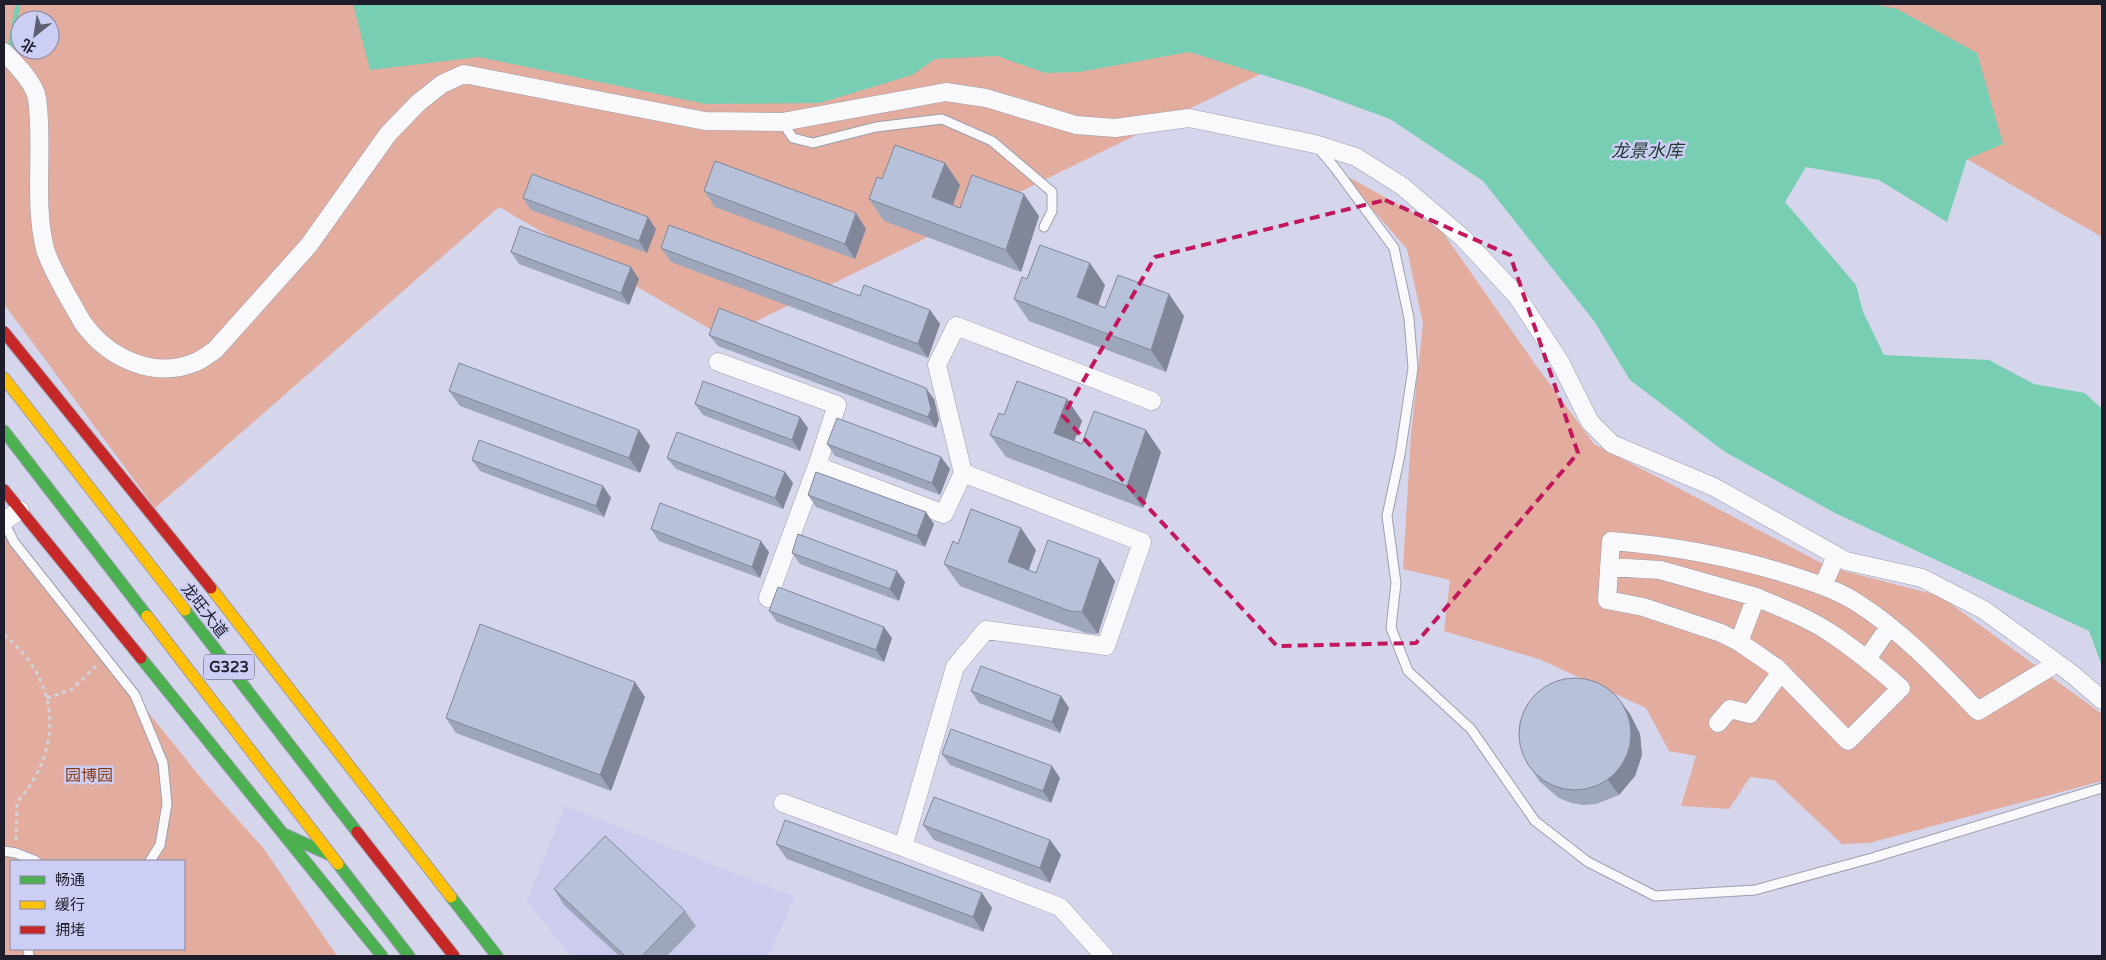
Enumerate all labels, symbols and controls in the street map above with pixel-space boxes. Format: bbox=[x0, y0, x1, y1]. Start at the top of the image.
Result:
north arrow bbox=[10, 10, 60, 60]
text: 北 bbox=[18, 35, 39, 57]
water label: 龙景水库 bbox=[1611, 140, 1686, 162]
street label: 龙旺大道 bbox=[177, 579, 232, 642]
road number: G323 bbox=[204, 654, 254, 680]
park label: 园博园 bbox=[65, 766, 113, 786]
legend bbox=[10, 860, 185, 950]
text: 畅通 bbox=[55, 871, 85, 889]
text: 缓行 bbox=[55, 896, 85, 914]
text: 拥堵 bbox=[55, 921, 85, 939]

